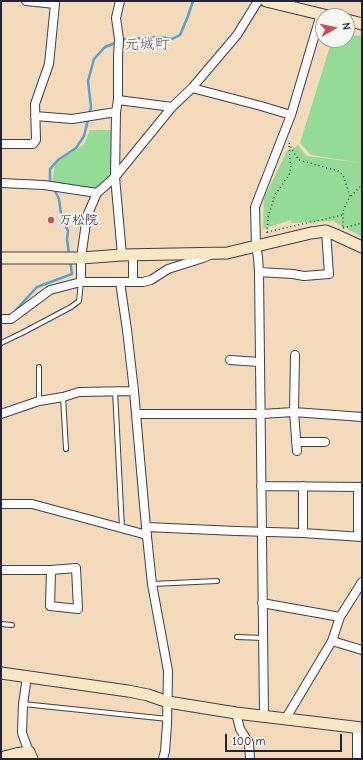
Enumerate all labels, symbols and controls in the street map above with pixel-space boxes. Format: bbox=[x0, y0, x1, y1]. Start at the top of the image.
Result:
north arrow bbox=[315, 8, 355, 48]
text: N bbox=[339, 22, 353, 31]
district label: 元城町 bbox=[125, 36, 169, 54]
place label: 万松院 bbox=[59, 212, 98, 228]
marker: 万松院 bbox=[46, 215, 56, 225]
scale bar bbox=[227, 726, 344, 752]
text: 100 m bbox=[232, 734, 265, 748]

